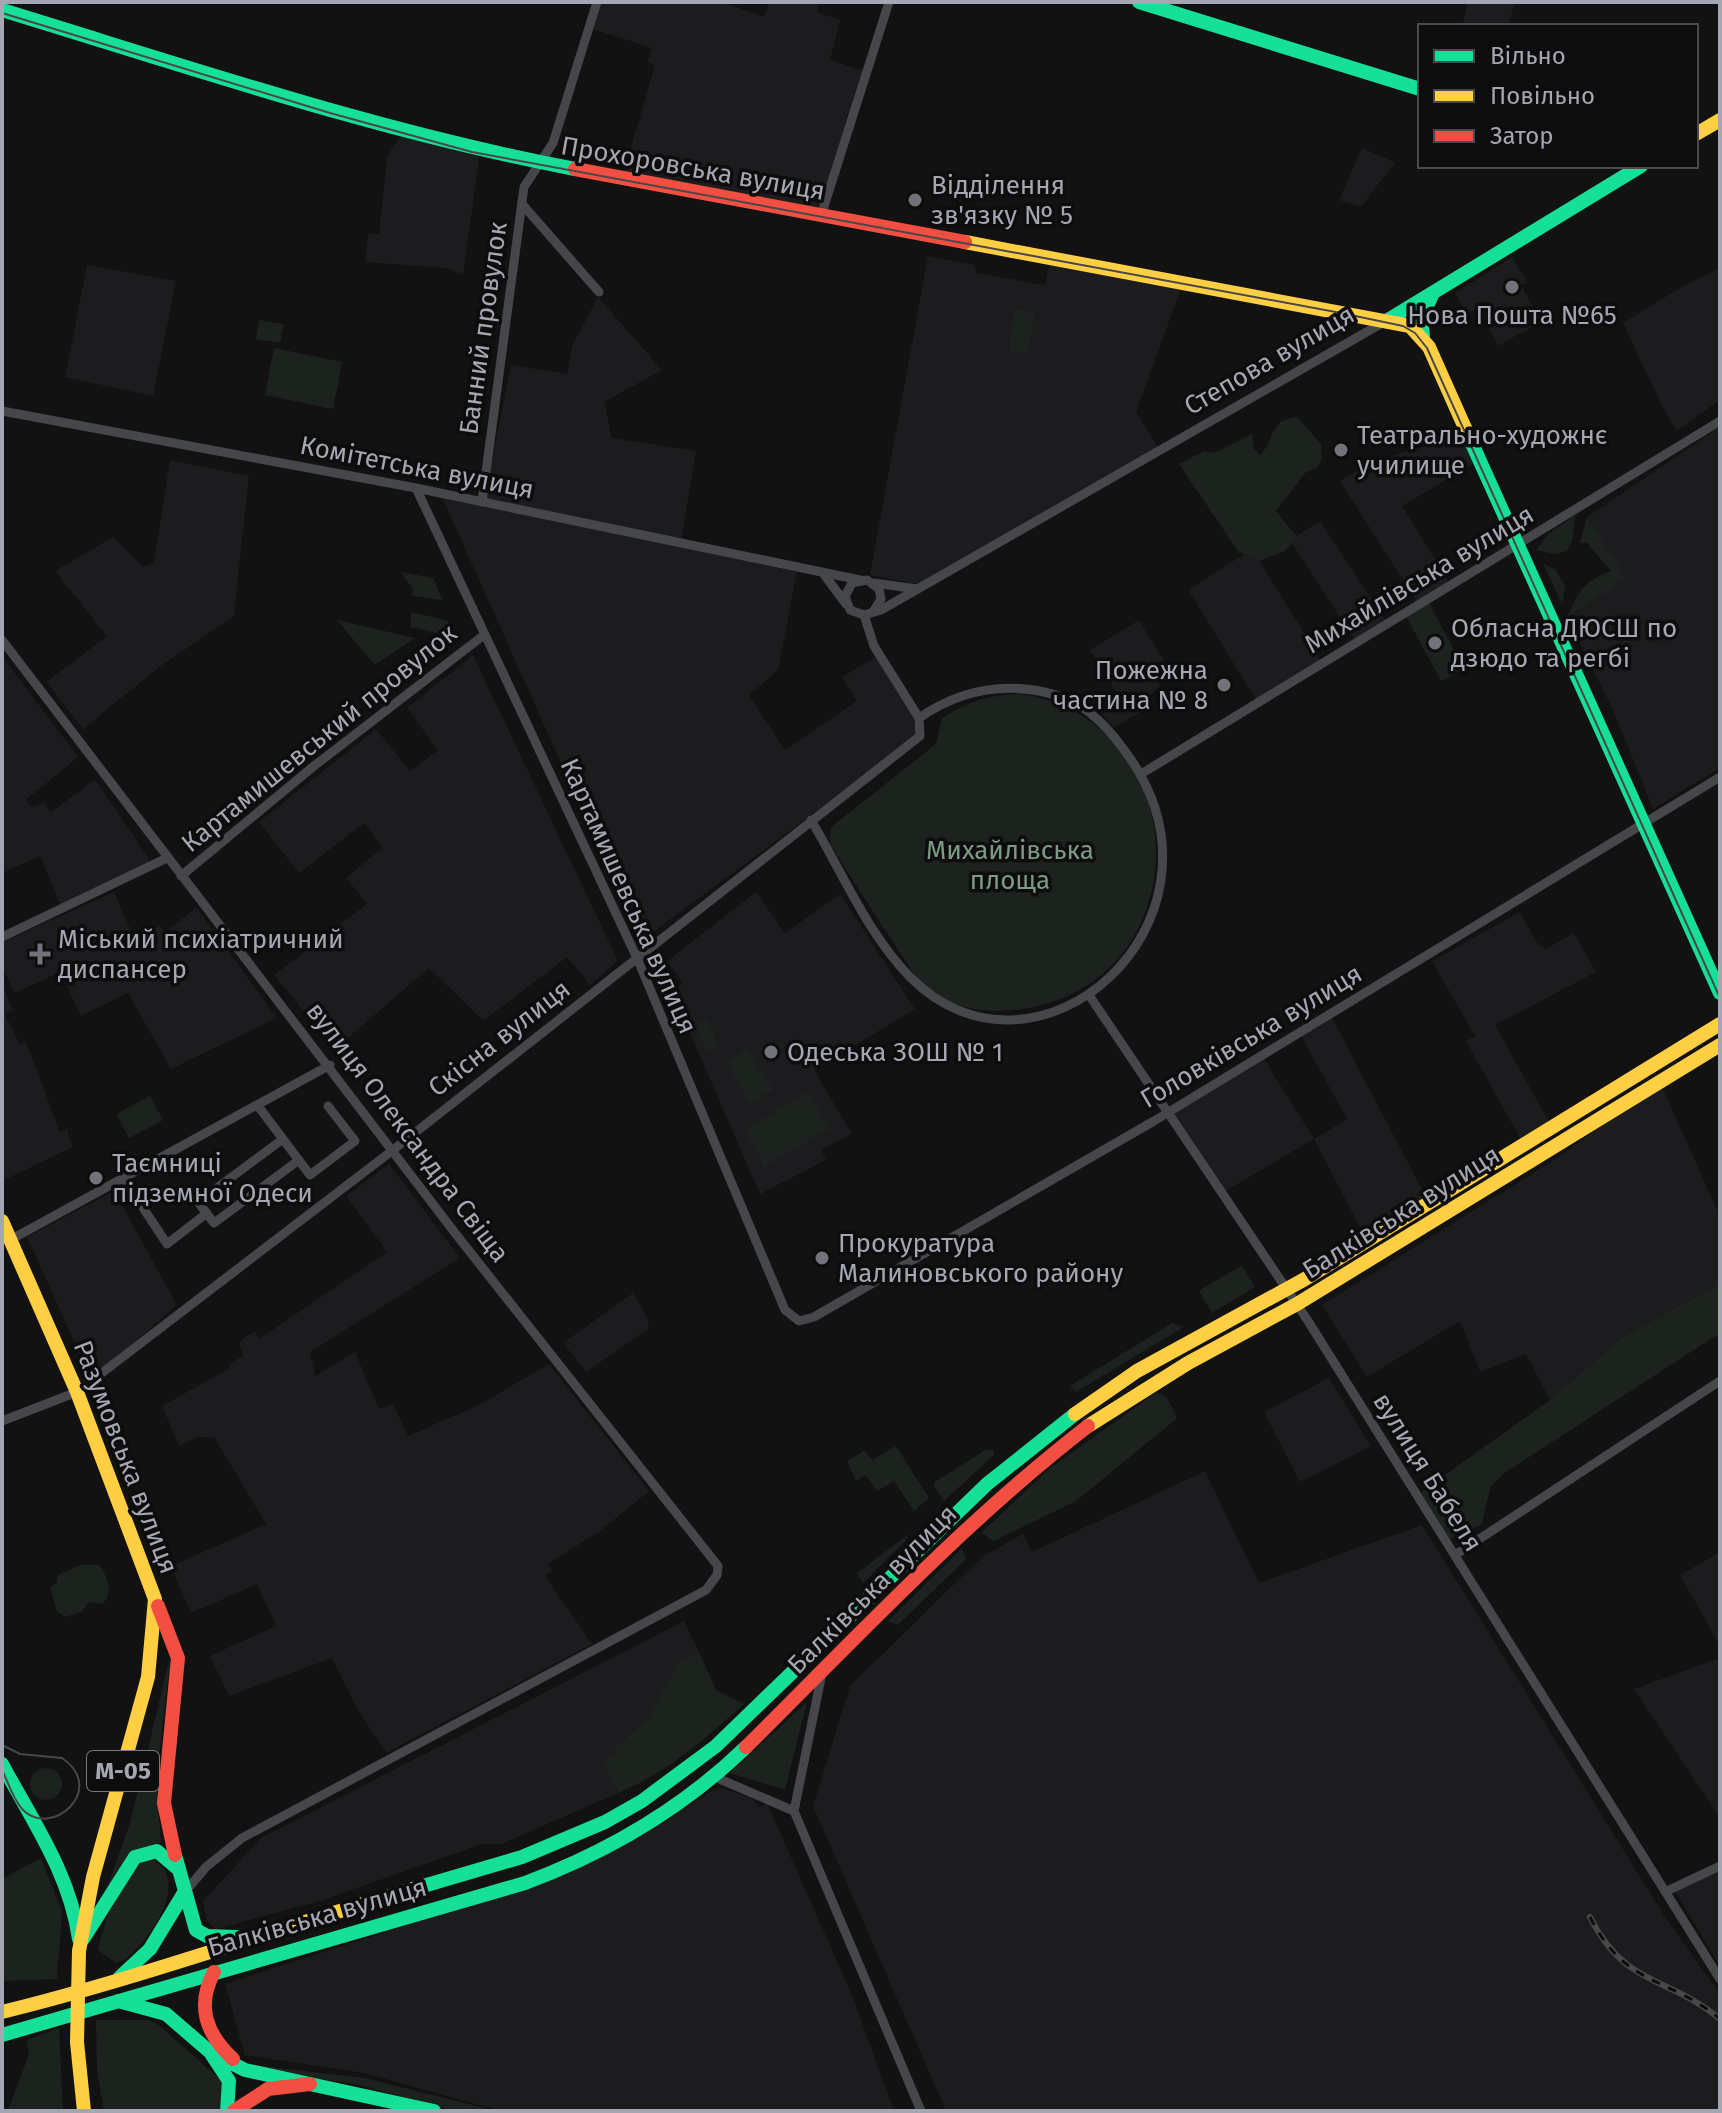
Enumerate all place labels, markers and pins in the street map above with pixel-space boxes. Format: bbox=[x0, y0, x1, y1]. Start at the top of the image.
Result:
place label: Відділення зв'язку № 5 bbox=[931, 170, 1073, 231]
marker: Відділення зв'язку № 5 bbox=[906, 191, 924, 209]
marker: Нова Пошта №65 bbox=[1503, 278, 1521, 296]
place label: Нова Пошта №65 bbox=[1407, 300, 1617, 331]
place label: Театрально-художнє училище bbox=[1357, 420, 1607, 481]
marker: Театрально-художнє училище bbox=[1332, 441, 1350, 459]
place label: Обласна ДЮСШ по дзюдо та регбі bbox=[1451, 613, 1677, 674]
marker: Обласна ДЮСШ по дзюдо та регбі bbox=[1426, 634, 1444, 652]
place label: Пожежна частина № 8 bbox=[1053, 655, 1208, 716]
marker: Пожежна частина № 8 bbox=[1215, 676, 1233, 694]
place label: Міський психіатричний диспансер bbox=[58, 924, 344, 985]
marker: Міський психіатричний диспансер bbox=[29, 943, 51, 965]
place label: Одеська ЗОШ № 1 bbox=[787, 1037, 1003, 1068]
marker: Одеська ЗОШ № 1 bbox=[762, 1043, 780, 1061]
place label: Таємниці підземної Одеси bbox=[112, 1148, 313, 1209]
marker: Таємниці підземної Одеси bbox=[87, 1169, 105, 1187]
place label: Прокуратура Малиновського району bbox=[838, 1228, 1124, 1289]
marker: Прокуратура Малиновського району bbox=[813, 1249, 831, 1267]

